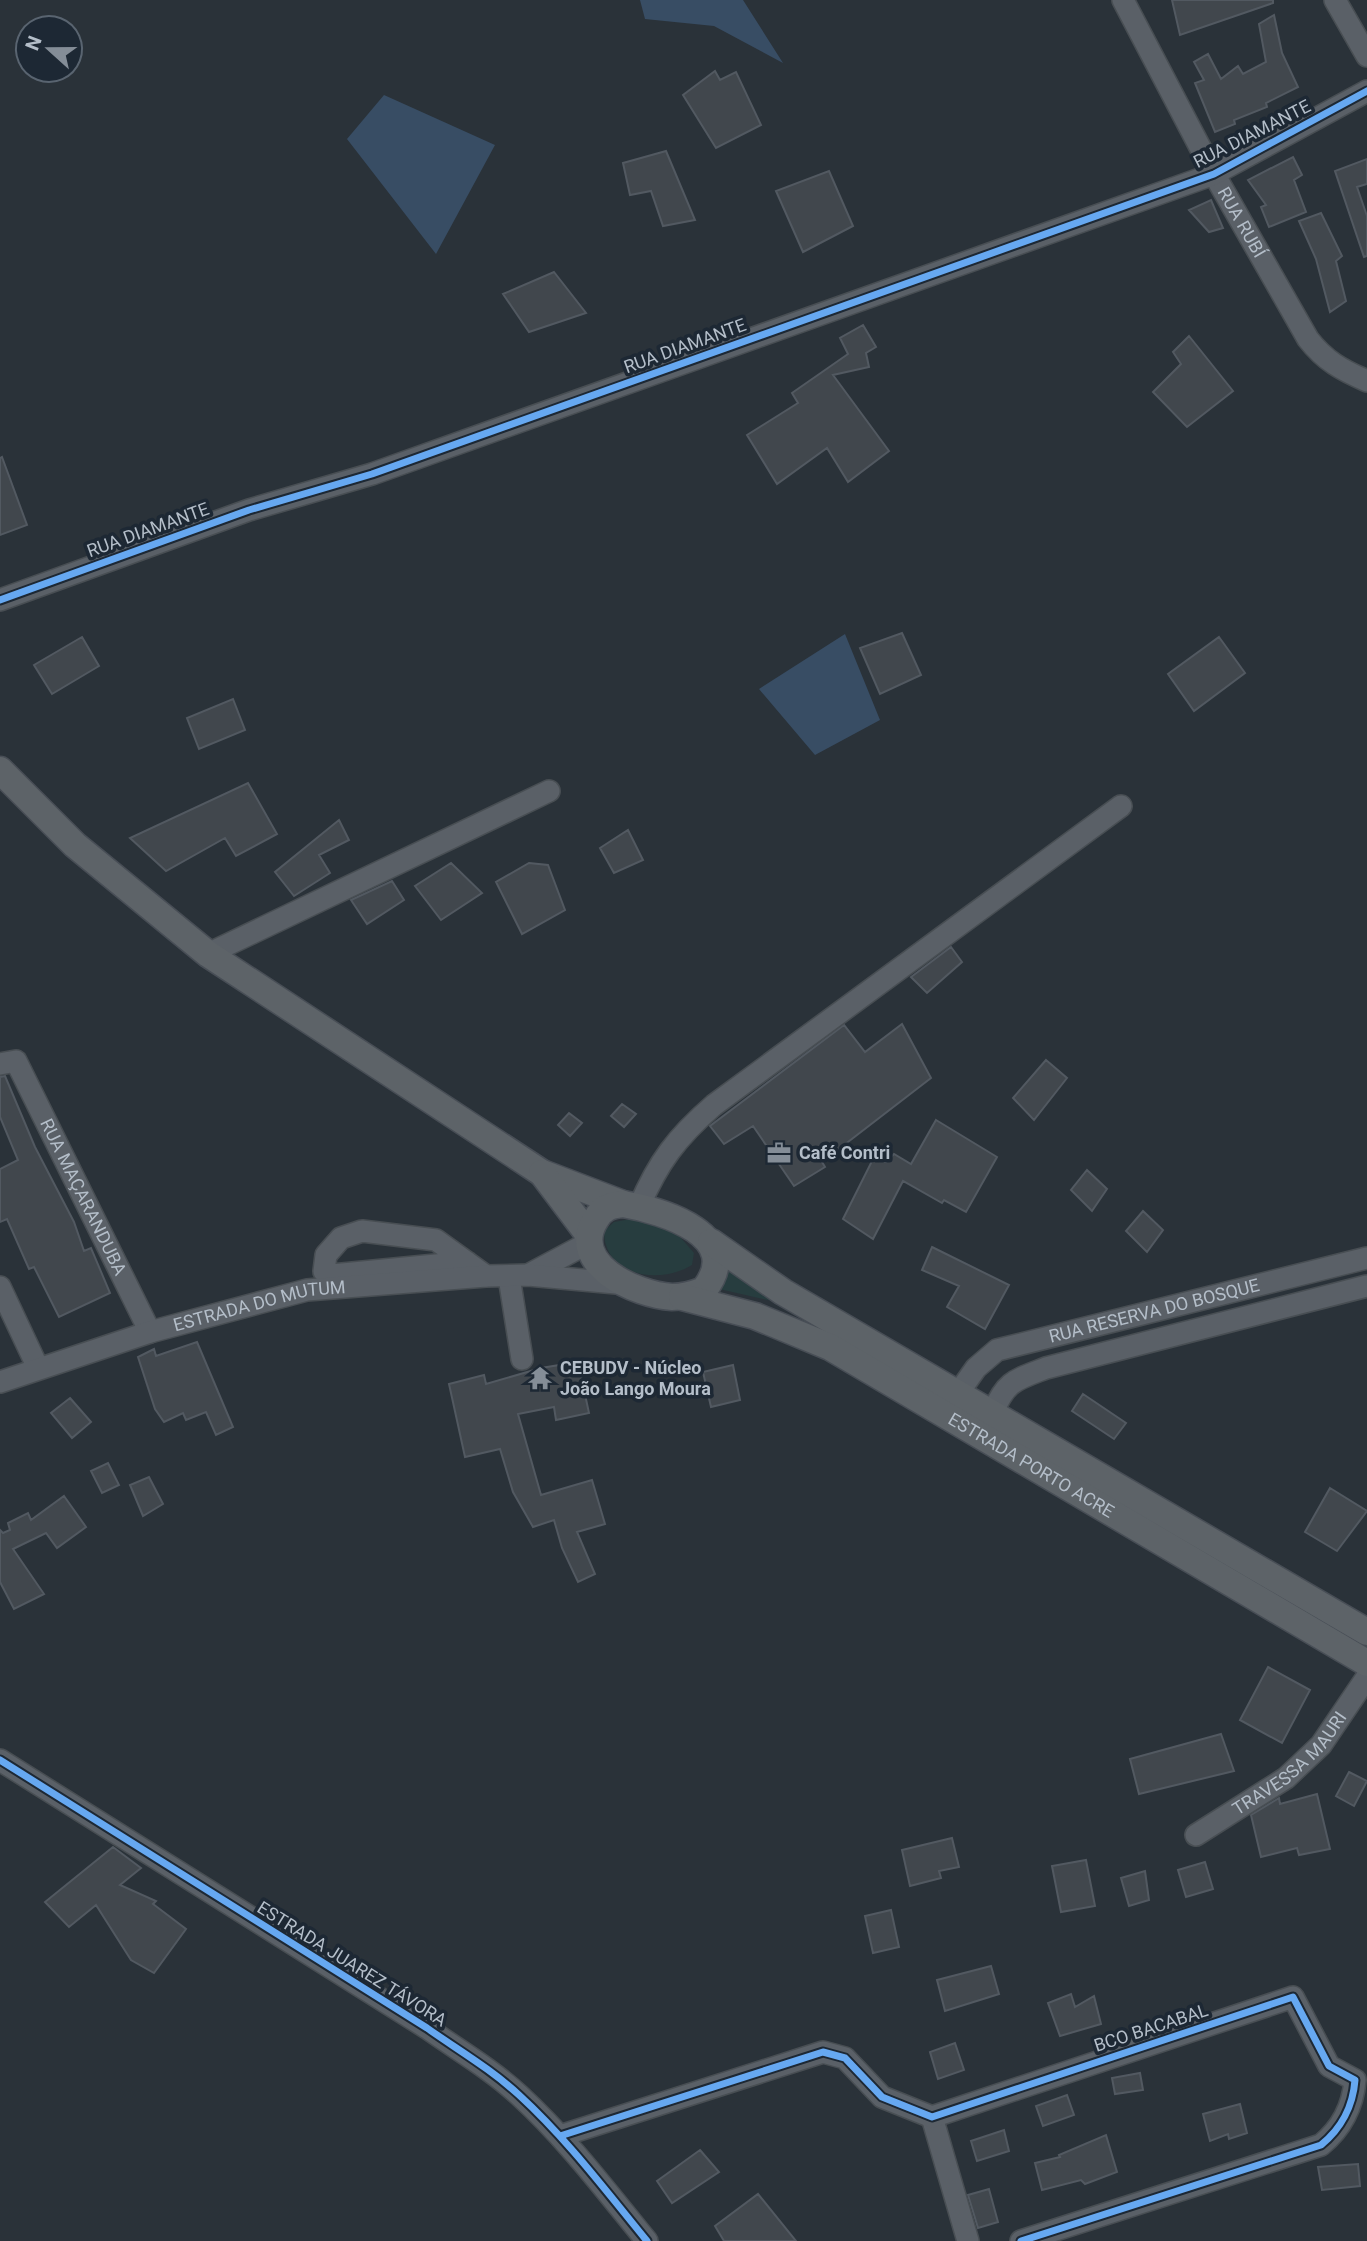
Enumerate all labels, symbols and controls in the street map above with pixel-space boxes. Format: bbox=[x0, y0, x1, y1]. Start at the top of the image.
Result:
north arrow bbox=[14, 14, 84, 84]
text: N bbox=[20, 33, 47, 53]
street label: RUA DIAMANTE bbox=[1190, 95, 1314, 172]
street label: RUA RUBÍ bbox=[1214, 183, 1271, 262]
street label: RUA DIAMANTE bbox=[621, 314, 749, 377]
street label: RUA DIAMANTE bbox=[84, 498, 212, 561]
street label: RUA MAÇARANDUBA bbox=[36, 1115, 131, 1279]
office icon: Café Contri bbox=[765, 1139, 793, 1167]
place label: Café Contri bbox=[799, 1142, 890, 1163]
street label: RUA RESERVA DO BOSQUE bbox=[1047, 1274, 1262, 1347]
street label: ESTRADA DO MUTUM bbox=[171, 1276, 346, 1335]
place label: CEBUDV - Núcleo João Lango Moura bbox=[560, 1357, 711, 1399]
temple icon: CEBUDV - Núcleo João Lango Moura bbox=[526, 1364, 554, 1392]
street label: ESTRADA PORTO ACRE bbox=[945, 1408, 1118, 1522]
street label: TRAVESSA MAURI bbox=[1228, 1707, 1351, 1819]
street label: ESTRADA JUAREZ TÁVORA bbox=[254, 1897, 451, 2031]
street label: BCO BACABAL bbox=[1091, 1999, 1211, 2056]

